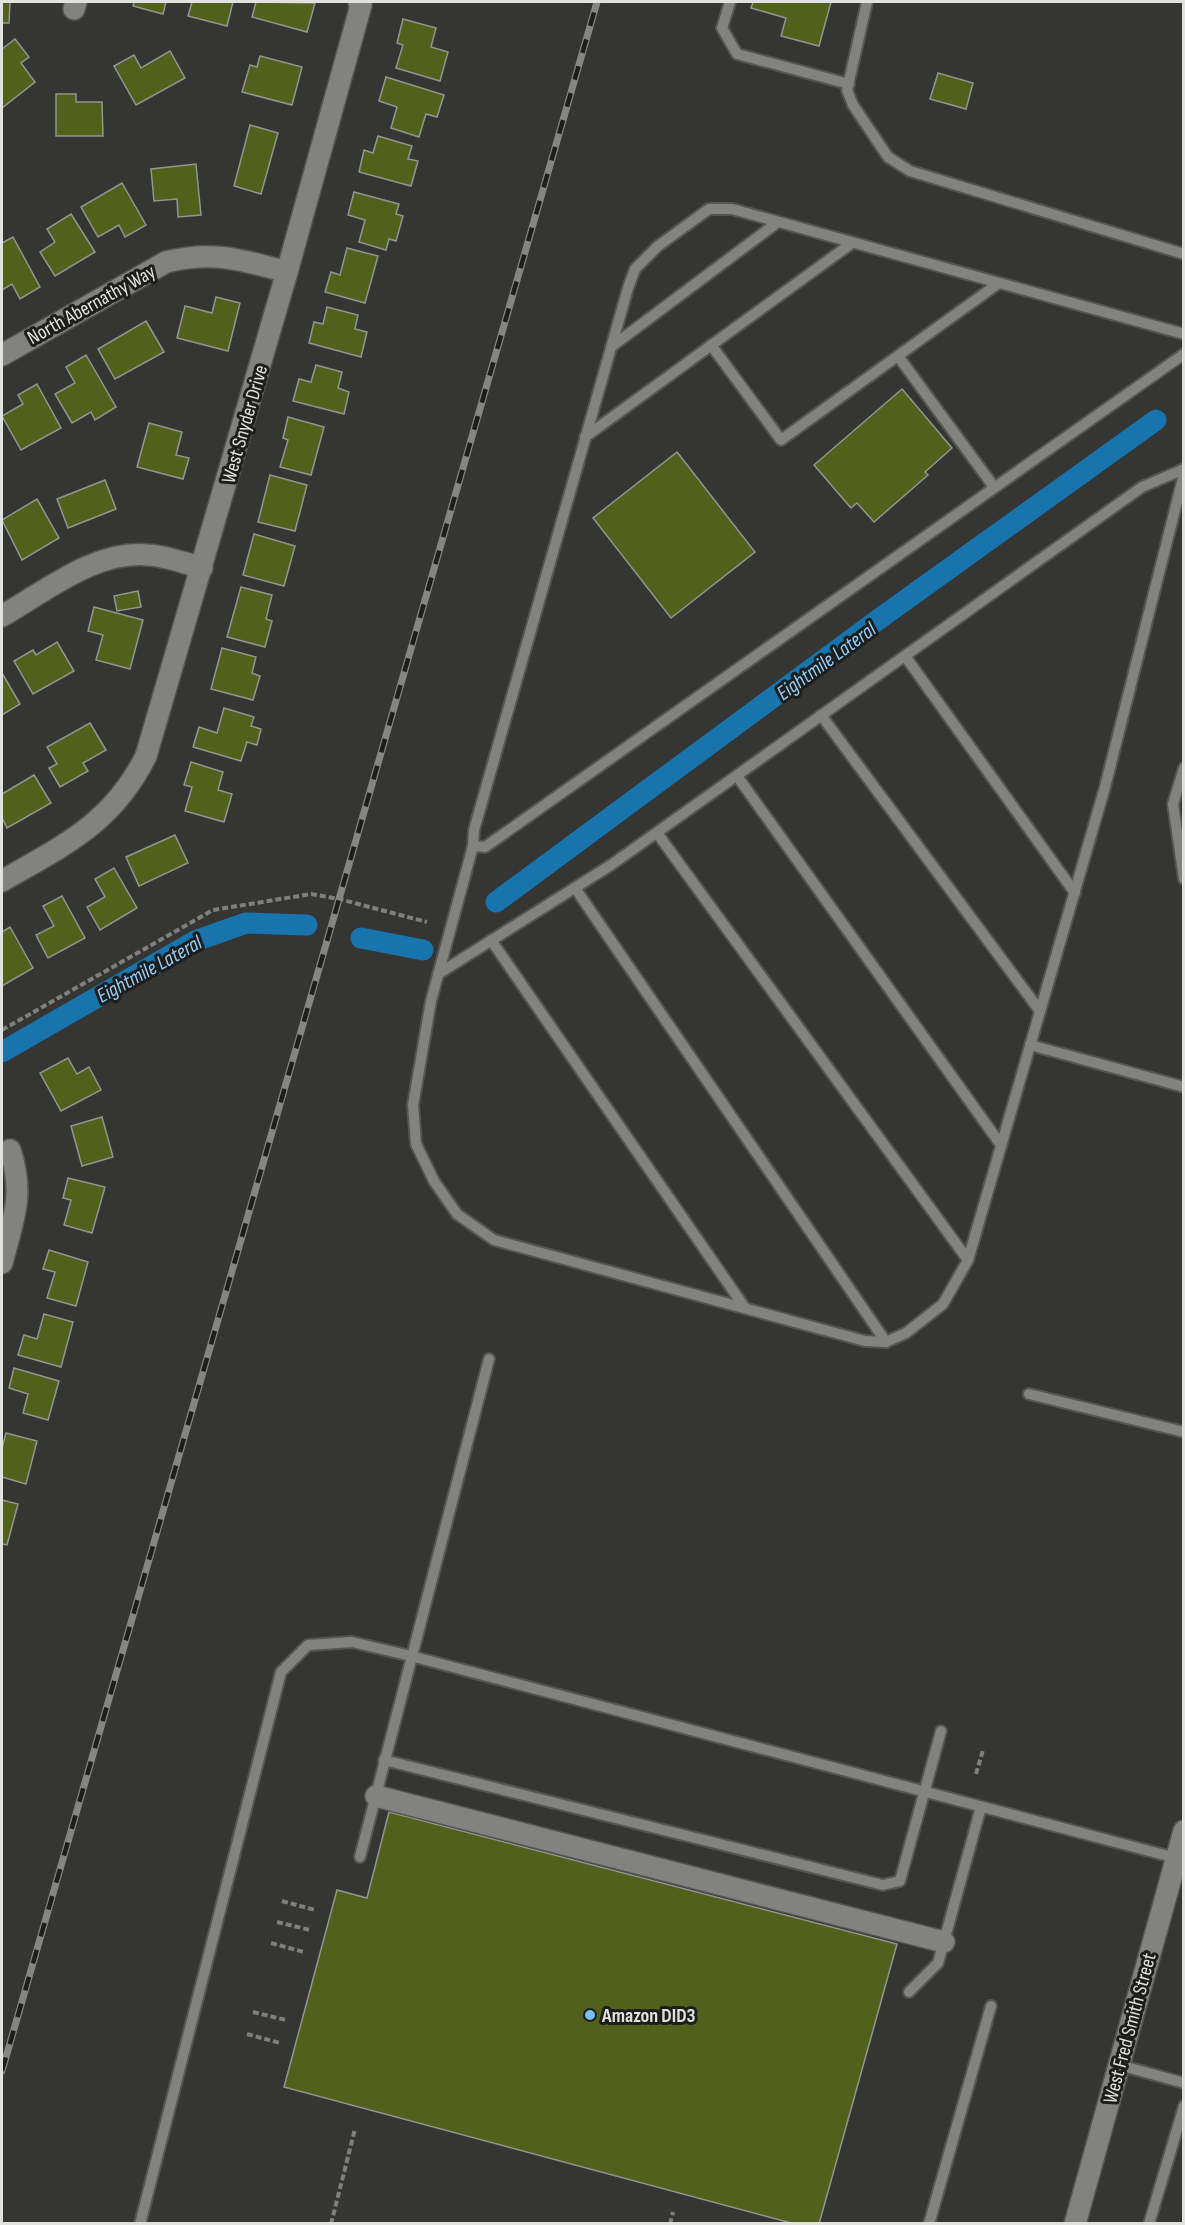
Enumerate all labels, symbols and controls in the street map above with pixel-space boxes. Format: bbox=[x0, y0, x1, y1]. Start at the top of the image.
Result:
street label: North Abernathy Way bbox=[23, 260, 160, 350]
street label: West Snyder Drive bbox=[217, 362, 273, 486]
water label: Eightmile Lateral bbox=[772, 616, 882, 706]
water label: Eightmile Lateral bbox=[92, 930, 207, 1009]
street label: West Fred Smith Street bbox=[1098, 1950, 1162, 2106]
place label: Amazon DID3 bbox=[601, 2004, 696, 2028]
marker: Amazon DID3 bbox=[583, 2008, 597, 2022]

